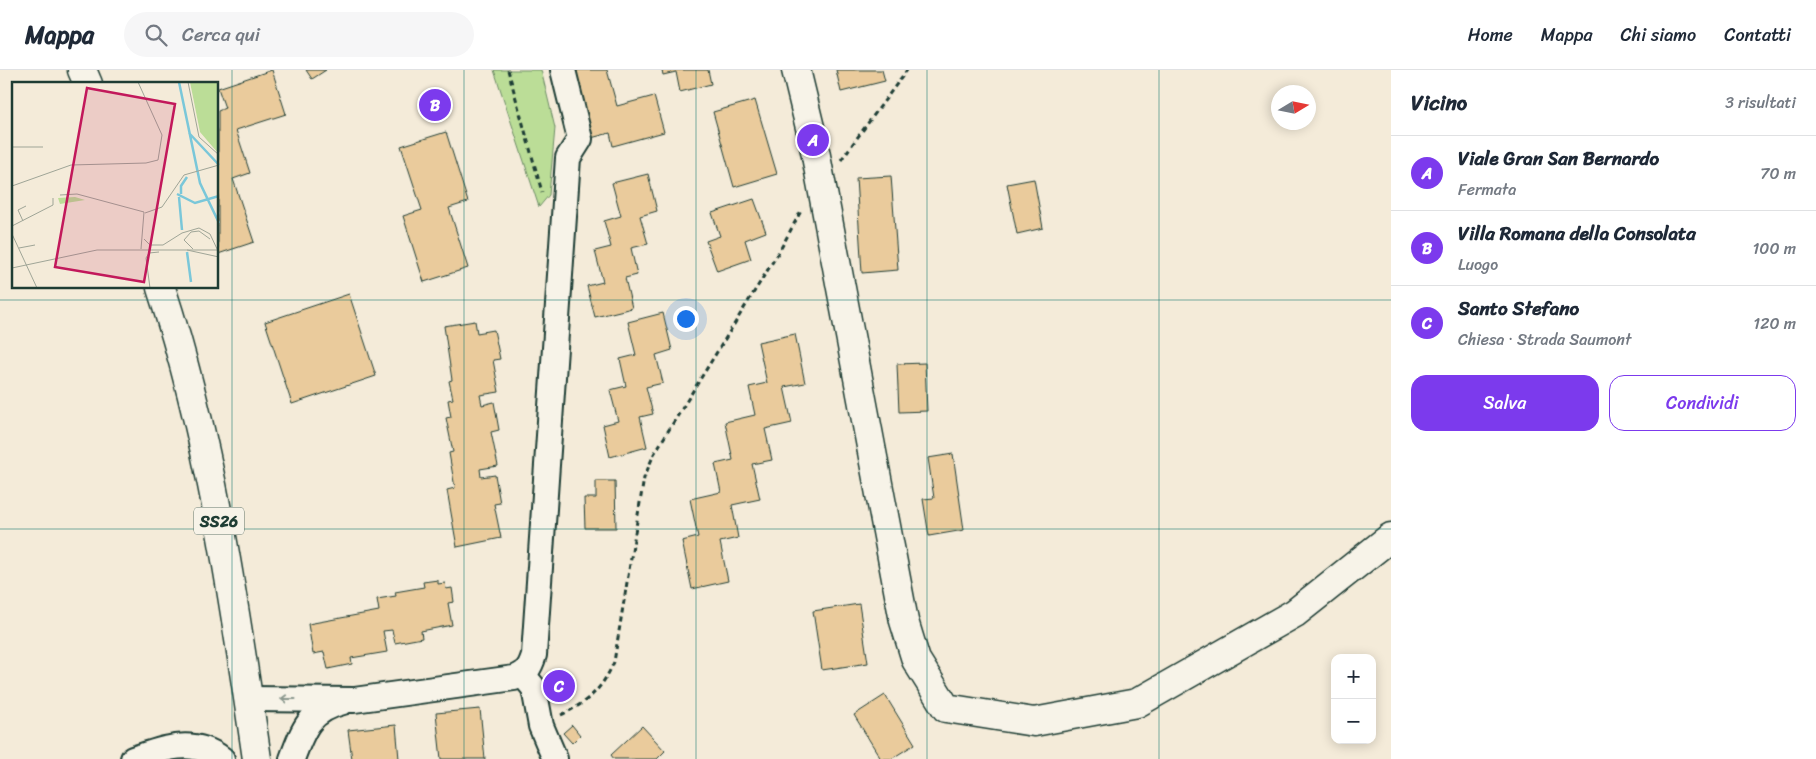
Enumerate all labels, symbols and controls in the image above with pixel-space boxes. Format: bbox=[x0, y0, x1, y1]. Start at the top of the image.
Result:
search box bbox=[124, 12, 474, 57]
text: Mappa bbox=[25, 14, 94, 56]
text: Cerca qui bbox=[182, 18, 260, 51]
text: Home bbox=[1468, 19, 1513, 51]
text: Mappa bbox=[1541, 19, 1593, 51]
text: Chi siamo bbox=[1621, 19, 1696, 51]
text: Contatti bbox=[1724, 19, 1791, 51]
icon: search bbox=[142, 21, 170, 49]
inset map bbox=[12, 82, 219, 289]
text: Vicino bbox=[1411, 84, 1467, 122]
north arrow bbox=[1271, 85, 1316, 130]
pin: B bbox=[419, 86, 451, 124]
text: 3 risultati bbox=[1725, 88, 1796, 117]
pin: A bbox=[797, 121, 829, 159]
text: Viale Gran San Bernardo bbox=[1458, 142, 1659, 175]
text: A bbox=[1422, 159, 1432, 188]
text: 70 m bbox=[1760, 159, 1796, 188]
text: Fermata bbox=[1458, 175, 1516, 204]
text: Villa Romana della Consolata bbox=[1458, 217, 1696, 250]
text: B bbox=[1422, 234, 1432, 263]
text: 100 m bbox=[1752, 234, 1796, 263]
text: Luogo bbox=[1458, 250, 1498, 279]
text: Santo Stefano bbox=[1458, 292, 1579, 325]
your location bbox=[673, 306, 699, 332]
text: C bbox=[1422, 309, 1432, 338]
text: 120 m bbox=[1753, 309, 1796, 338]
text: Chiesa · Strada Saumont bbox=[1458, 325, 1631, 354]
button: Salva bbox=[1411, 375, 1599, 431]
button: Condividi bbox=[1609, 375, 1796, 431]
road number: SS26 bbox=[194, 508, 244, 534]
map controls bbox=[1331, 654, 1376, 744]
button: + bbox=[1331, 654, 1376, 699]
pin: C bbox=[543, 667, 575, 705]
one-way arrow bbox=[280, 694, 296, 704]
button: − bbox=[1331, 699, 1376, 744]

